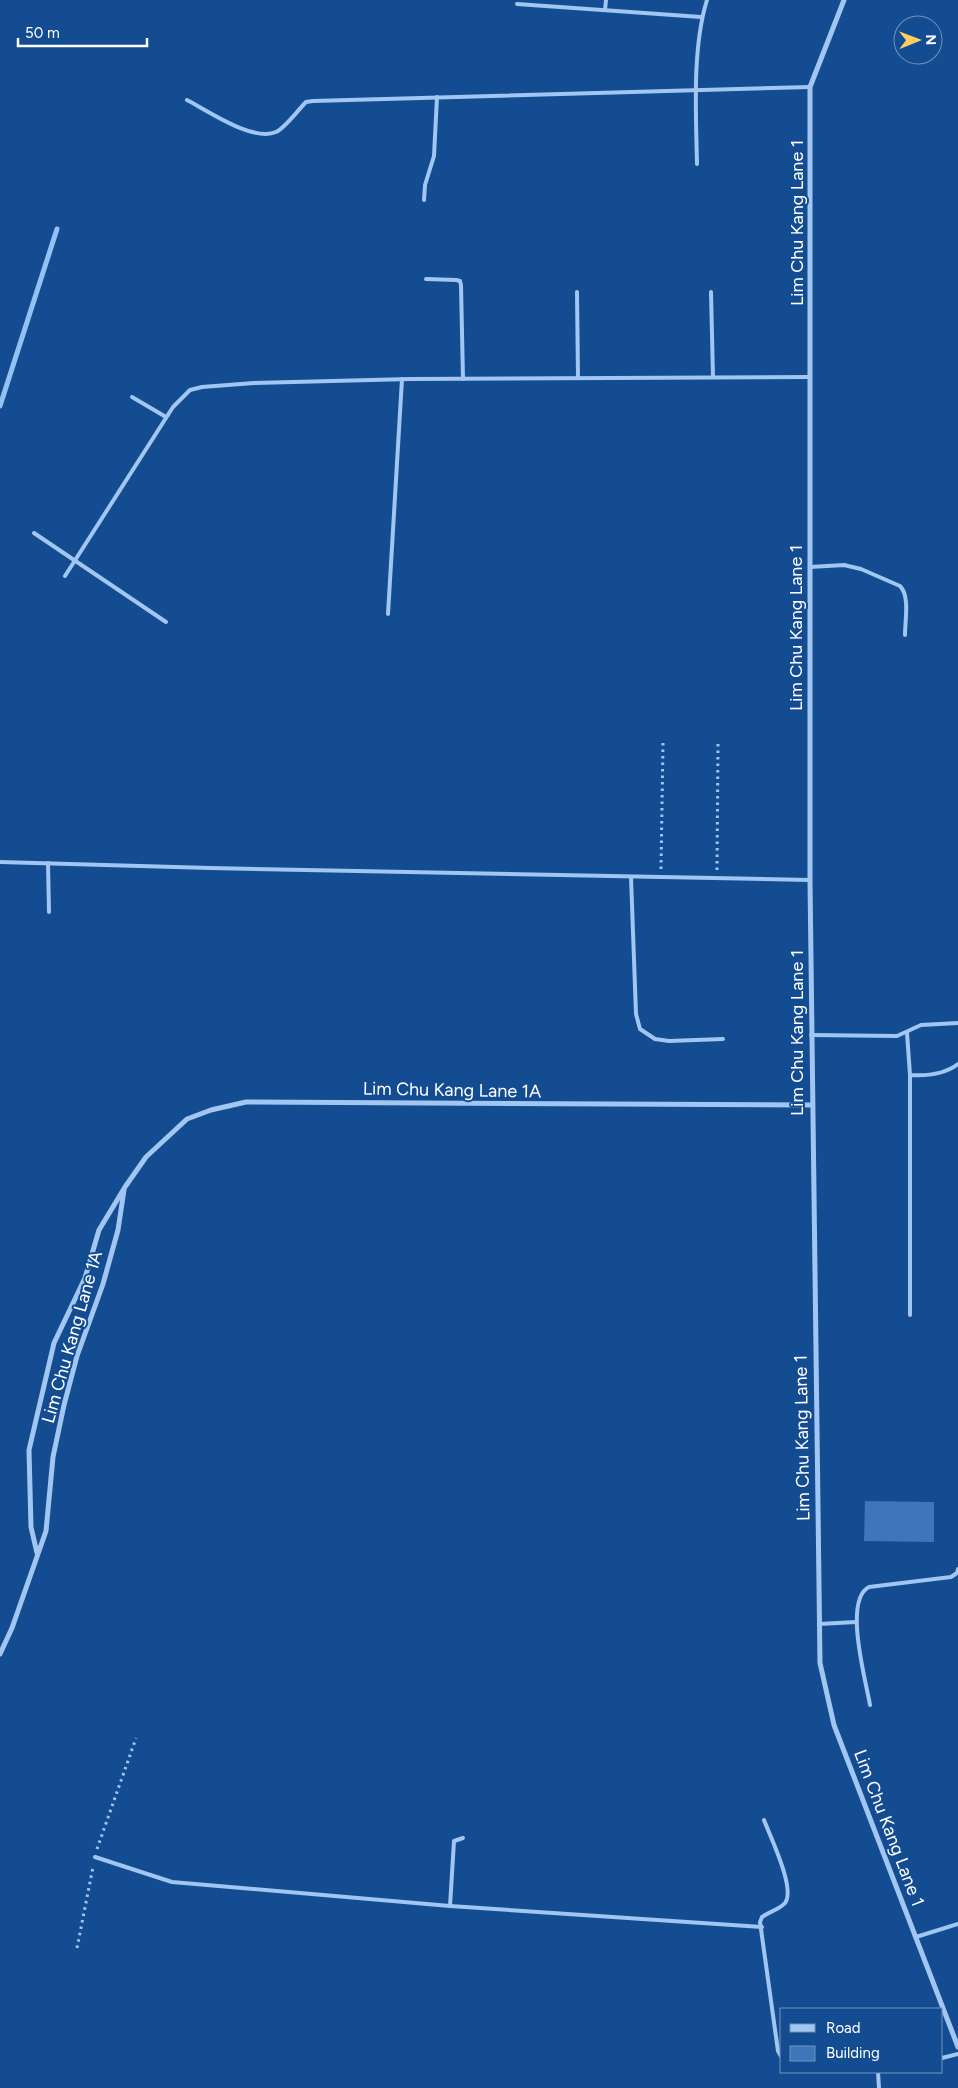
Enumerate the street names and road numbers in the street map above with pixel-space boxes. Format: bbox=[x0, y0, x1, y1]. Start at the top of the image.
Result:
street label: Lim Chu Kang Lane 1 bbox=[786, 140, 808, 306]
street label: Lim Chu Kang Lane 1 bbox=[785, 545, 807, 711]
street label: Lim Chu Kang Lane 1 bbox=[786, 950, 808, 1116]
street label: Lim Chu Kang Lane 1A bbox=[363, 1077, 541, 1103]
street label: Lim Chu Kang Lane 1A bbox=[37, 1248, 107, 1426]
street label: Lim Chu Kang Lane 1 bbox=[790, 1355, 814, 1521]
street label: Lim Chu Kang Lane 1 bbox=[849, 1746, 929, 1910]

